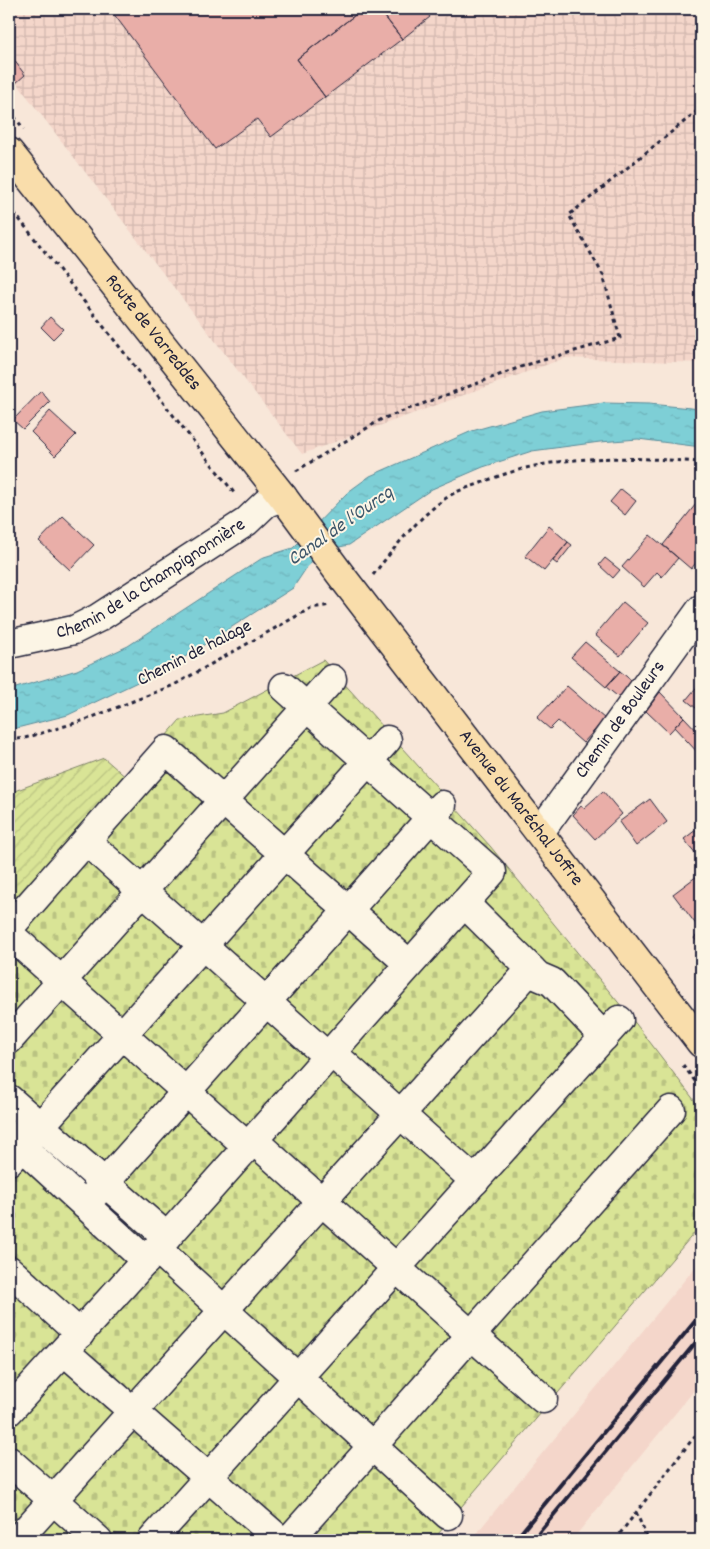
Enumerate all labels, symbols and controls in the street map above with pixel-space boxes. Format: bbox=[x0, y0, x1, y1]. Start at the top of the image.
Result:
street label: Route de Varreddes bbox=[98, 269, 207, 397]
water label: Canal de l'Ourcq bbox=[283, 480, 400, 574]
street label: Chemin de la Champignonnière bbox=[54, 512, 251, 647]
street label: Chemin de halage bbox=[133, 613, 257, 695]
street label: Chemin de Bouleurs bbox=[569, 656, 673, 785]
street label: Avenue du Maréchal Joffre bbox=[451, 724, 589, 892]

